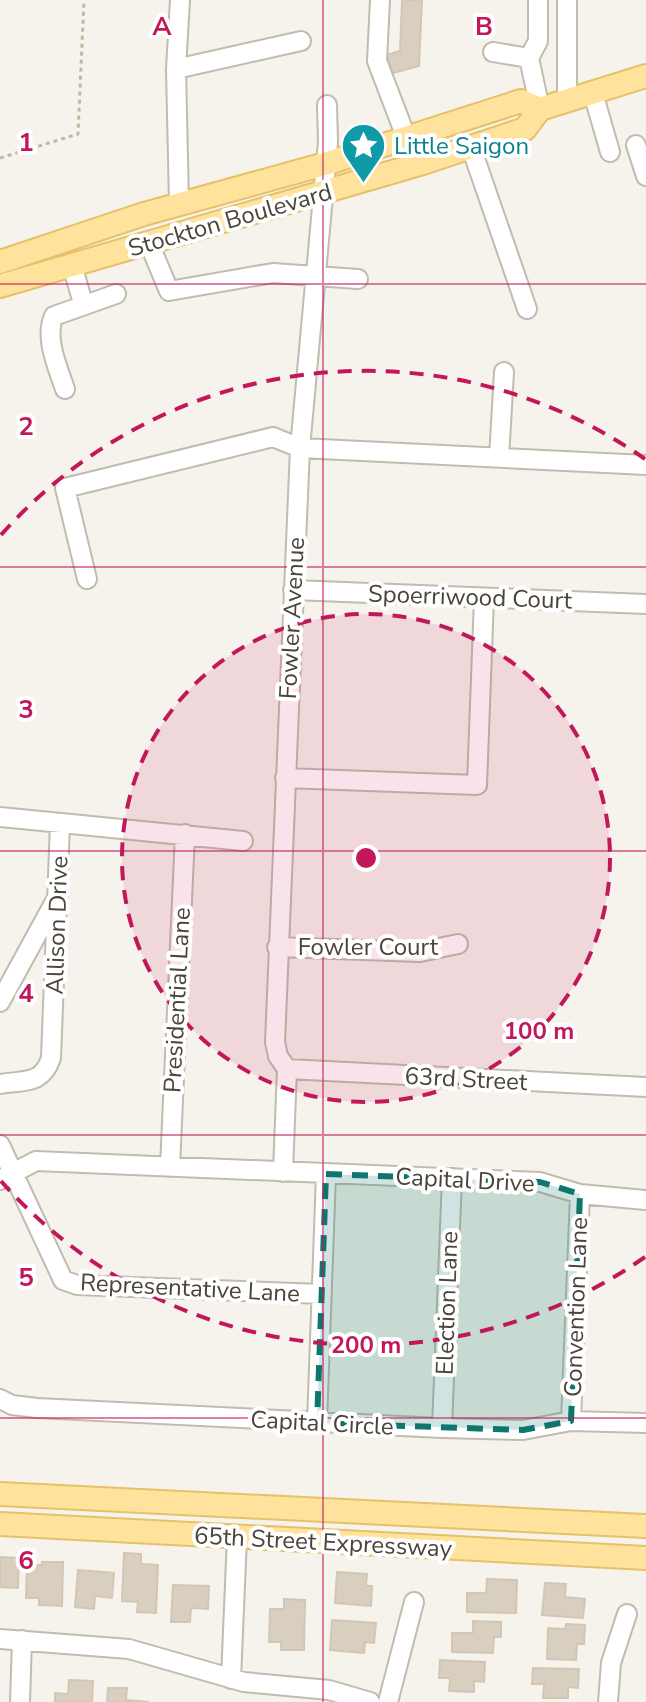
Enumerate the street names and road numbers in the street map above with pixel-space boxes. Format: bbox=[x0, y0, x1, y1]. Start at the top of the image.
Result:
street label: Stockton Boulevard bbox=[124, 176, 336, 264]
street label: Fowler Avenue bbox=[272, 536, 312, 700]
street label: Spoerriwood Court bbox=[367, 577, 573, 617]
street label: Allison Drive bbox=[39, 855, 75, 995]
street label: Presidential Lane bbox=[156, 906, 198, 1094]
street label: Fowler Court bbox=[298, 931, 439, 963]
street label: 63rd Street bbox=[404, 1060, 529, 1098]
street label: Capital Drive bbox=[395, 1160, 535, 1200]
street label: Convention Lane bbox=[557, 1216, 595, 1398]
street label: Election Lane bbox=[428, 1230, 466, 1376]
street label: Representative Lane bbox=[79, 1266, 301, 1310]
street label: Capital Circle bbox=[250, 1403, 394, 1443]
street label: 65th Street Expressway bbox=[193, 1519, 453, 1565]

